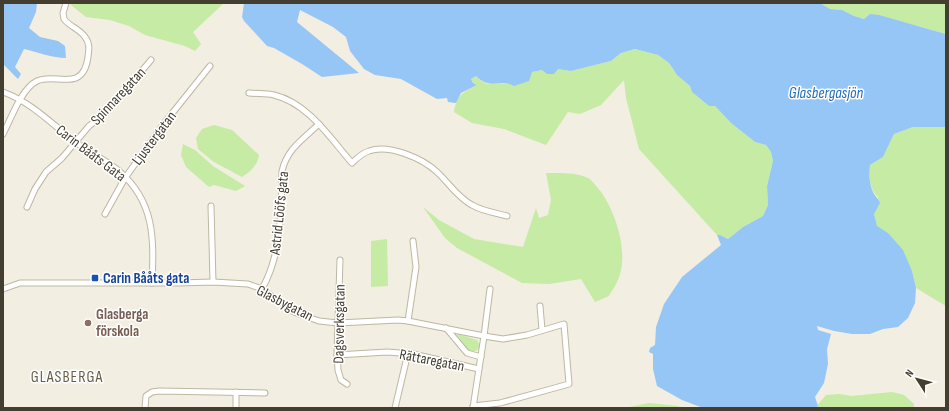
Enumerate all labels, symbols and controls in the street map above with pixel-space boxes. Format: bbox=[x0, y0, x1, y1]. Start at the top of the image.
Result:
street label: Spinnaregatan bbox=[87, 63, 150, 129]
water label: Glasbergasjön bbox=[789, 84, 864, 103]
street label: Ljustergatan bbox=[128, 107, 181, 169]
street label: Carin Bååts Gata bbox=[52, 121, 130, 186]
street label: Astrid Lööfs gata bbox=[266, 170, 293, 257]
place label: Carin Bååts gata bbox=[103, 269, 189, 288]
marker: Carin Bååts gata bbox=[90, 273, 100, 283]
street label: Glasbygatan bbox=[253, 281, 316, 326]
street label: Dagsverksgatan bbox=[329, 284, 350, 364]
place label: Glasberga förskola bbox=[96, 305, 148, 341]
marker: Glasberga förskola bbox=[83, 318, 93, 328]
street label: Rättaregatan bbox=[398, 345, 466, 376]
north arrow bbox=[897, 359, 937, 399]
text: N bbox=[902, 367, 916, 380]
district label: GLASBERGA bbox=[31, 368, 103, 387]

